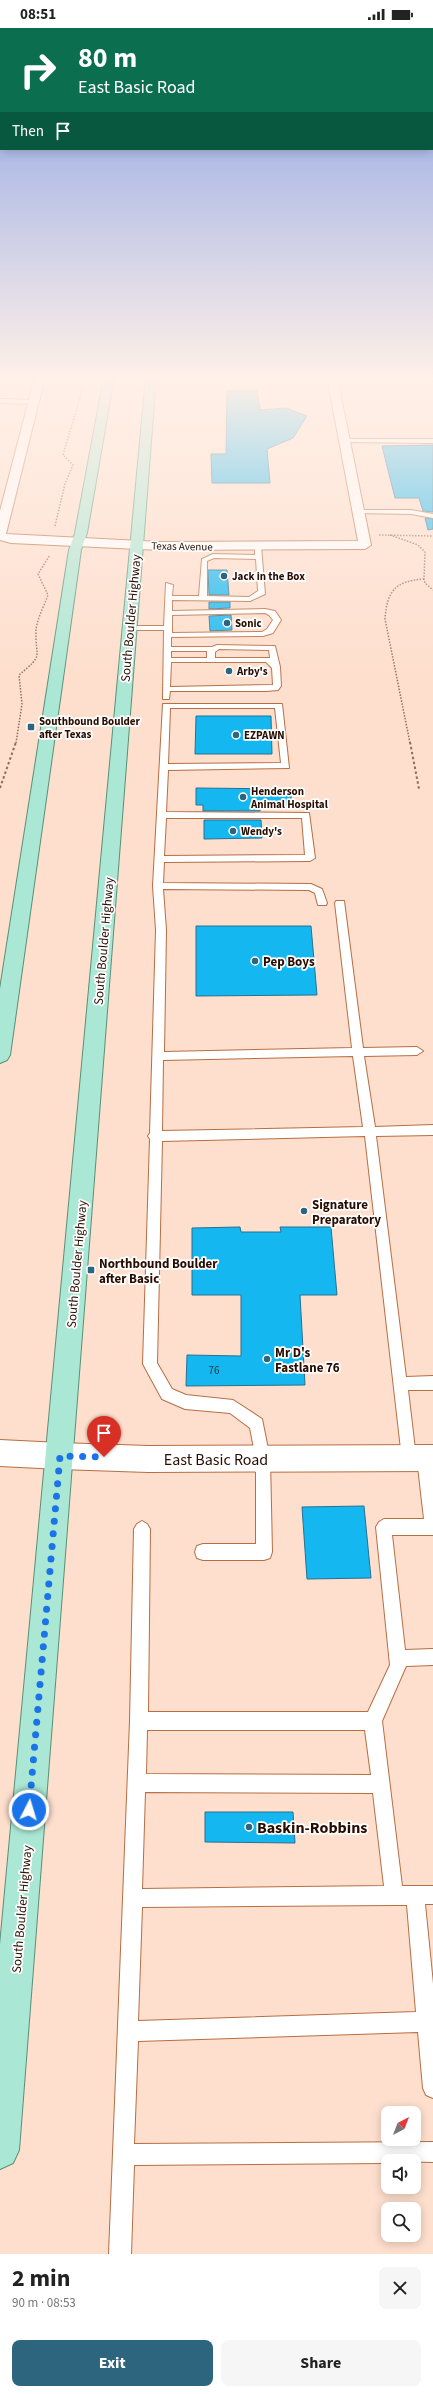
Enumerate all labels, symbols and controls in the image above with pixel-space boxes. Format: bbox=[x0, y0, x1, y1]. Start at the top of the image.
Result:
text: 08:51 bbox=[20, 4, 56, 25]
text: 80 m bbox=[78, 38, 137, 78]
icon: right bbox=[12, 44, 64, 96]
text: East Basic Road bbox=[78, 75, 196, 100]
icon: arrive bbox=[52, 120, 74, 142]
text: Then bbox=[12, 121, 44, 142]
street label: Texas Avenue bbox=[151, 538, 213, 555]
street label: South Boulder Highway bbox=[116, 553, 146, 683]
place label: Jack in the Box bbox=[232, 569, 305, 584]
marker: Jack in the Box bbox=[219, 571, 229, 581]
place label: Sonic bbox=[235, 616, 262, 631]
marker: Sonic bbox=[222, 618, 232, 628]
place label: Arby's bbox=[236, 664, 268, 679]
marker: Arby's bbox=[224, 666, 234, 676]
place label: Southbound Boulder after Texas bbox=[39, 714, 141, 742]
marker: Southbound Boulder after Texas bbox=[26, 722, 36, 732]
place label: EZPAWN bbox=[244, 728, 285, 743]
marker: EZPAWN bbox=[231, 730, 241, 740]
place label: Henderson Animal Hospital bbox=[250, 784, 329, 812]
marker: Henderson Animal Hospital bbox=[238, 792, 248, 802]
place label: Wendy's bbox=[241, 824, 282, 839]
marker: Wendy's bbox=[228, 826, 238, 836]
street label: South Boulder Highway bbox=[89, 876, 119, 1006]
place label: Pep Boys bbox=[263, 953, 315, 971]
marker: Pep Boys bbox=[250, 956, 260, 966]
place label: Signature Preparatory bbox=[312, 1196, 381, 1229]
street label: South Boulder Highway bbox=[62, 1199, 92, 1329]
marker: Signature Preparatory bbox=[299, 1206, 309, 1216]
place label: Northbound Boulder after Basic bbox=[99, 1255, 218, 1288]
marker: Northbound Boulder after Basic bbox=[86, 1265, 96, 1275]
place label: Mr D's Fastlane 76 bbox=[275, 1344, 340, 1377]
marker: Mr D's Fastlane 76 bbox=[262, 1354, 272, 1364]
house number: 76 bbox=[209, 1363, 220, 1378]
pin bbox=[87, 1416, 121, 1457]
icon: arrive bbox=[93, 1422, 115, 1444]
street label: East Basic Road bbox=[164, 1449, 268, 1471]
position arrow bbox=[8, 1789, 50, 1831]
place label: Baskin-Robbins bbox=[257, 1817, 367, 1839]
marker: Baskin-Robbins bbox=[244, 1822, 254, 1832]
street label: South Boulder Highway bbox=[7, 1844, 37, 1974]
north arrow bbox=[381, 2106, 421, 2146]
map controls bbox=[381, 2106, 421, 2242]
button: sound bbox=[381, 2154, 421, 2194]
button: search bbox=[381, 2202, 421, 2242]
text: 2 min bbox=[12, 2261, 70, 2296]
button: close bbox=[379, 2267, 421, 2309]
text: 90 m · 08:53 bbox=[12, 2294, 76, 2312]
button: Exit bbox=[12, 2340, 213, 2386]
button: Share bbox=[221, 2340, 421, 2386]

